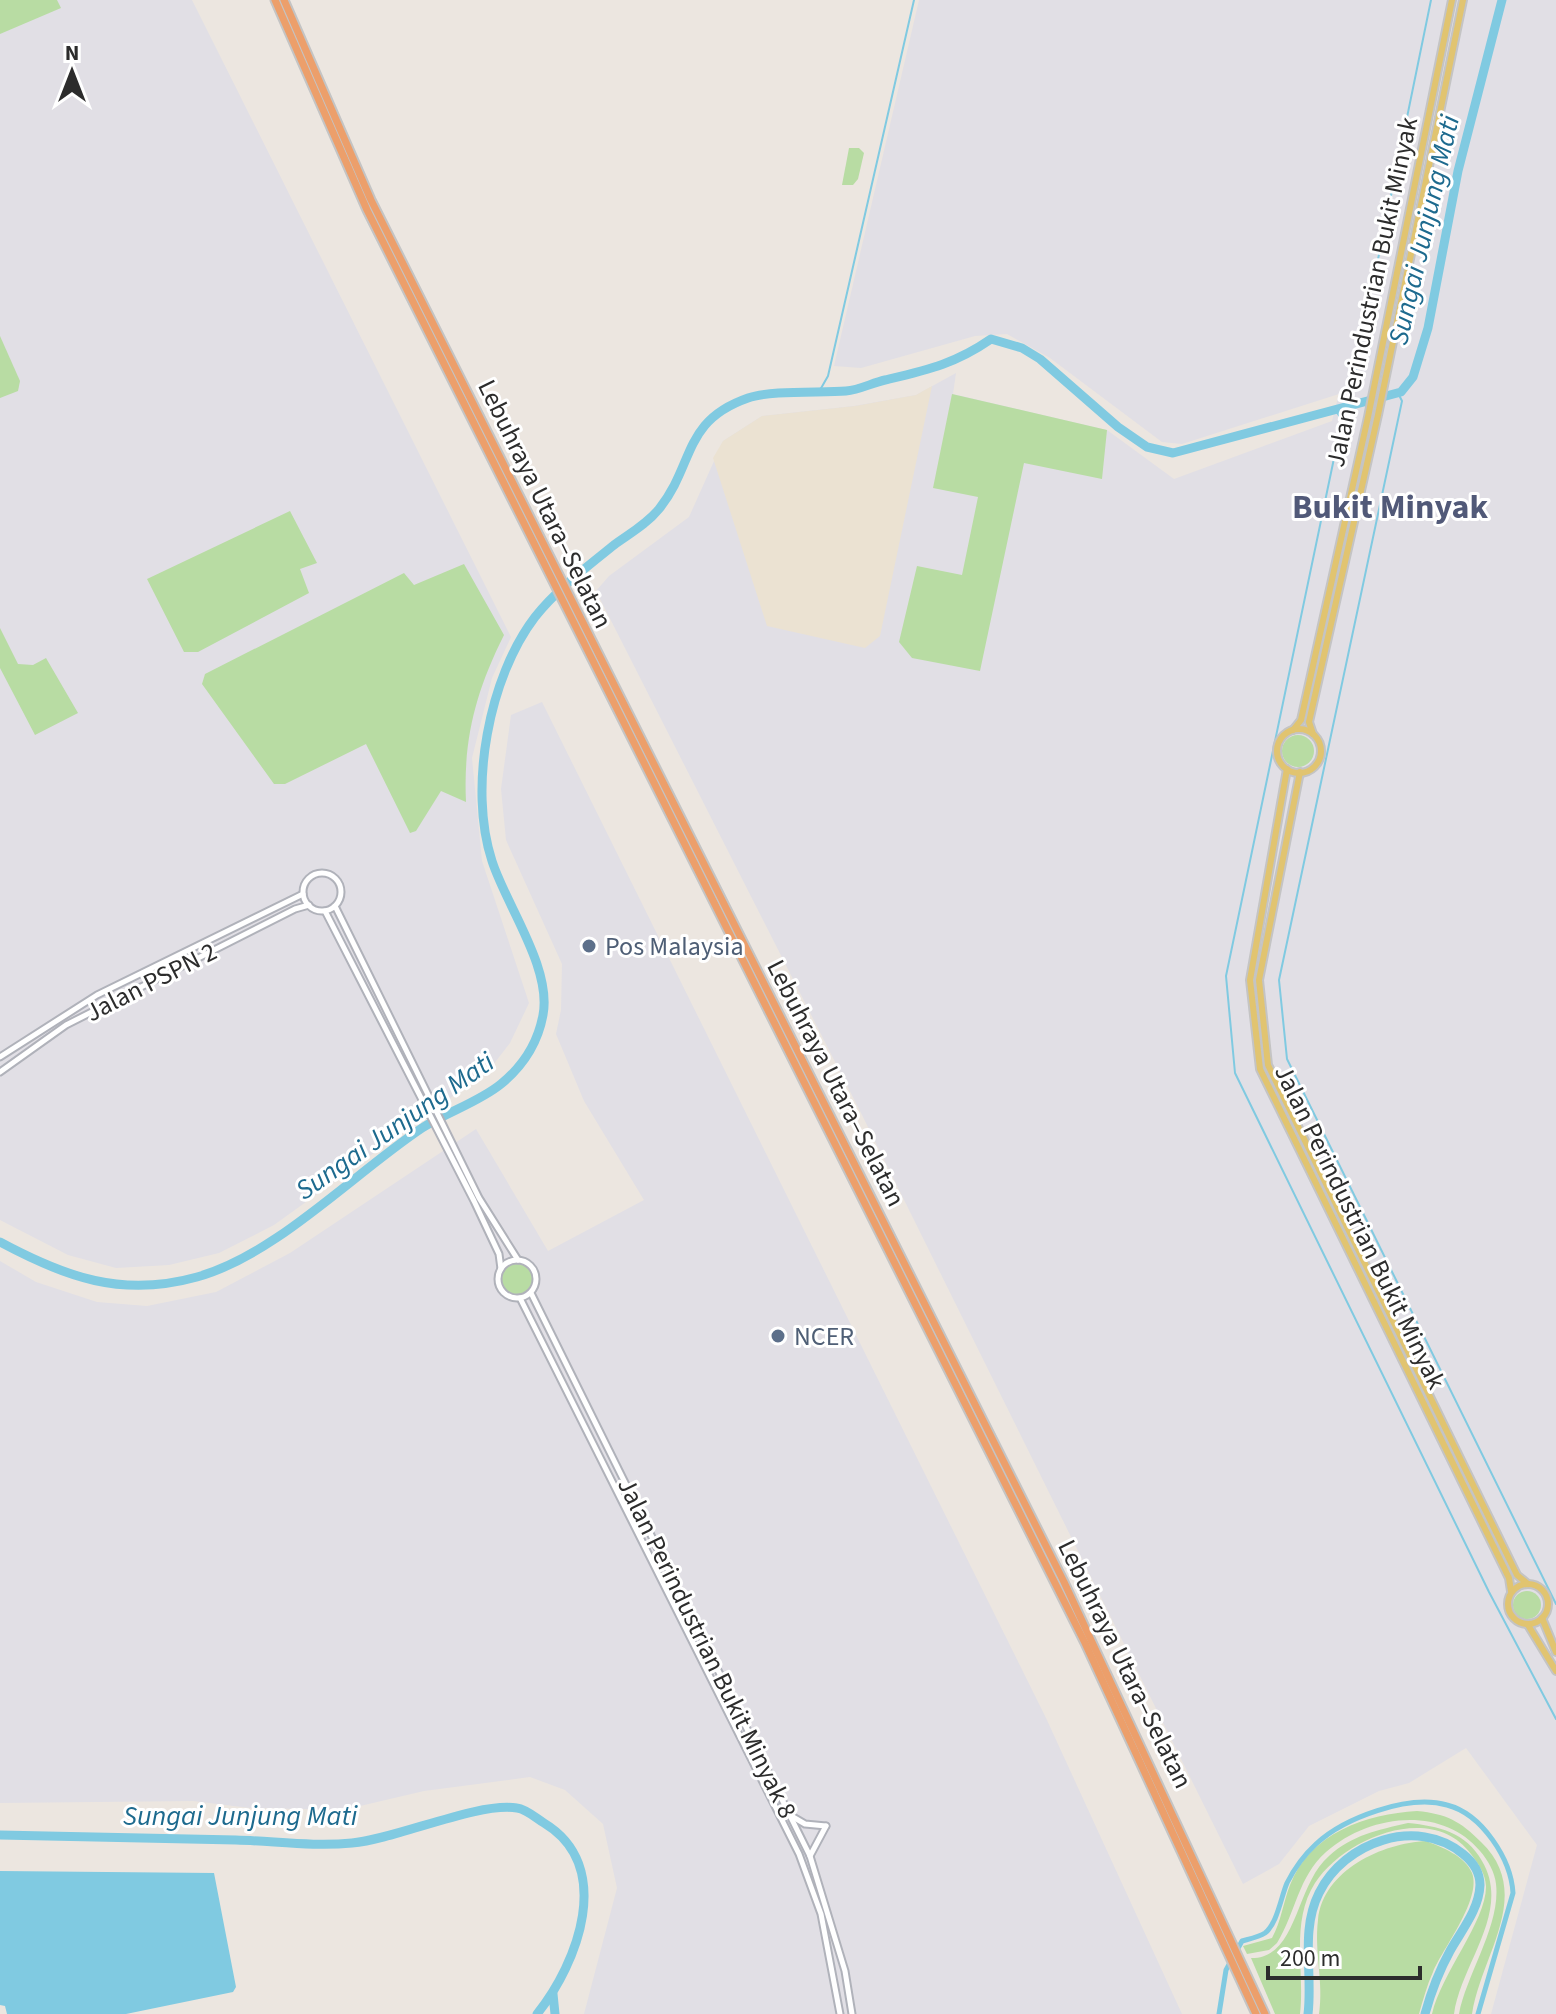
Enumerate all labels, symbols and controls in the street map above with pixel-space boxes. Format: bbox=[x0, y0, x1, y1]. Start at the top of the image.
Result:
north arrow bbox=[32, 32, 112, 112]
text: N bbox=[65, 37, 79, 69]
water label: Sungai Junjung Mati bbox=[1378, 111, 1470, 349]
street label: Jalan Perindustrian Bukit Minyak bbox=[1317, 114, 1427, 470]
street label: Lebuhraya Utara–Selatan bbox=[469, 373, 621, 635]
district label: Bukit Minyak bbox=[1292, 483, 1488, 532]
place label: Pos Malaysia bbox=[605, 928, 744, 965]
street label: Jalan PSPN 2 bbox=[79, 933, 223, 1031]
marker: Pos Malaysia bbox=[580, 937, 598, 955]
street label: Lebuhraya Utara–Selatan bbox=[758, 953, 914, 1213]
water label: Sungai Junjung Mati bbox=[287, 1042, 503, 1210]
street label: Jalan Perindustrian Bukit Minyak bbox=[1265, 1059, 1455, 1396]
place label: NCER bbox=[794, 1318, 854, 1355]
marker: NCER bbox=[769, 1327, 787, 1345]
street label: Jalan Perindustrian Bukit Minyak 8 bbox=[608, 1471, 806, 1825]
street label: Lebuhraya Utara–Selatan bbox=[1049, 1533, 1201, 1795]
water label: Sungai Junjung Mati bbox=[123, 1796, 358, 1836]
scale bar bbox=[1268, 1930, 1420, 1980]
text: 200 m bbox=[1280, 1941, 1340, 1976]

